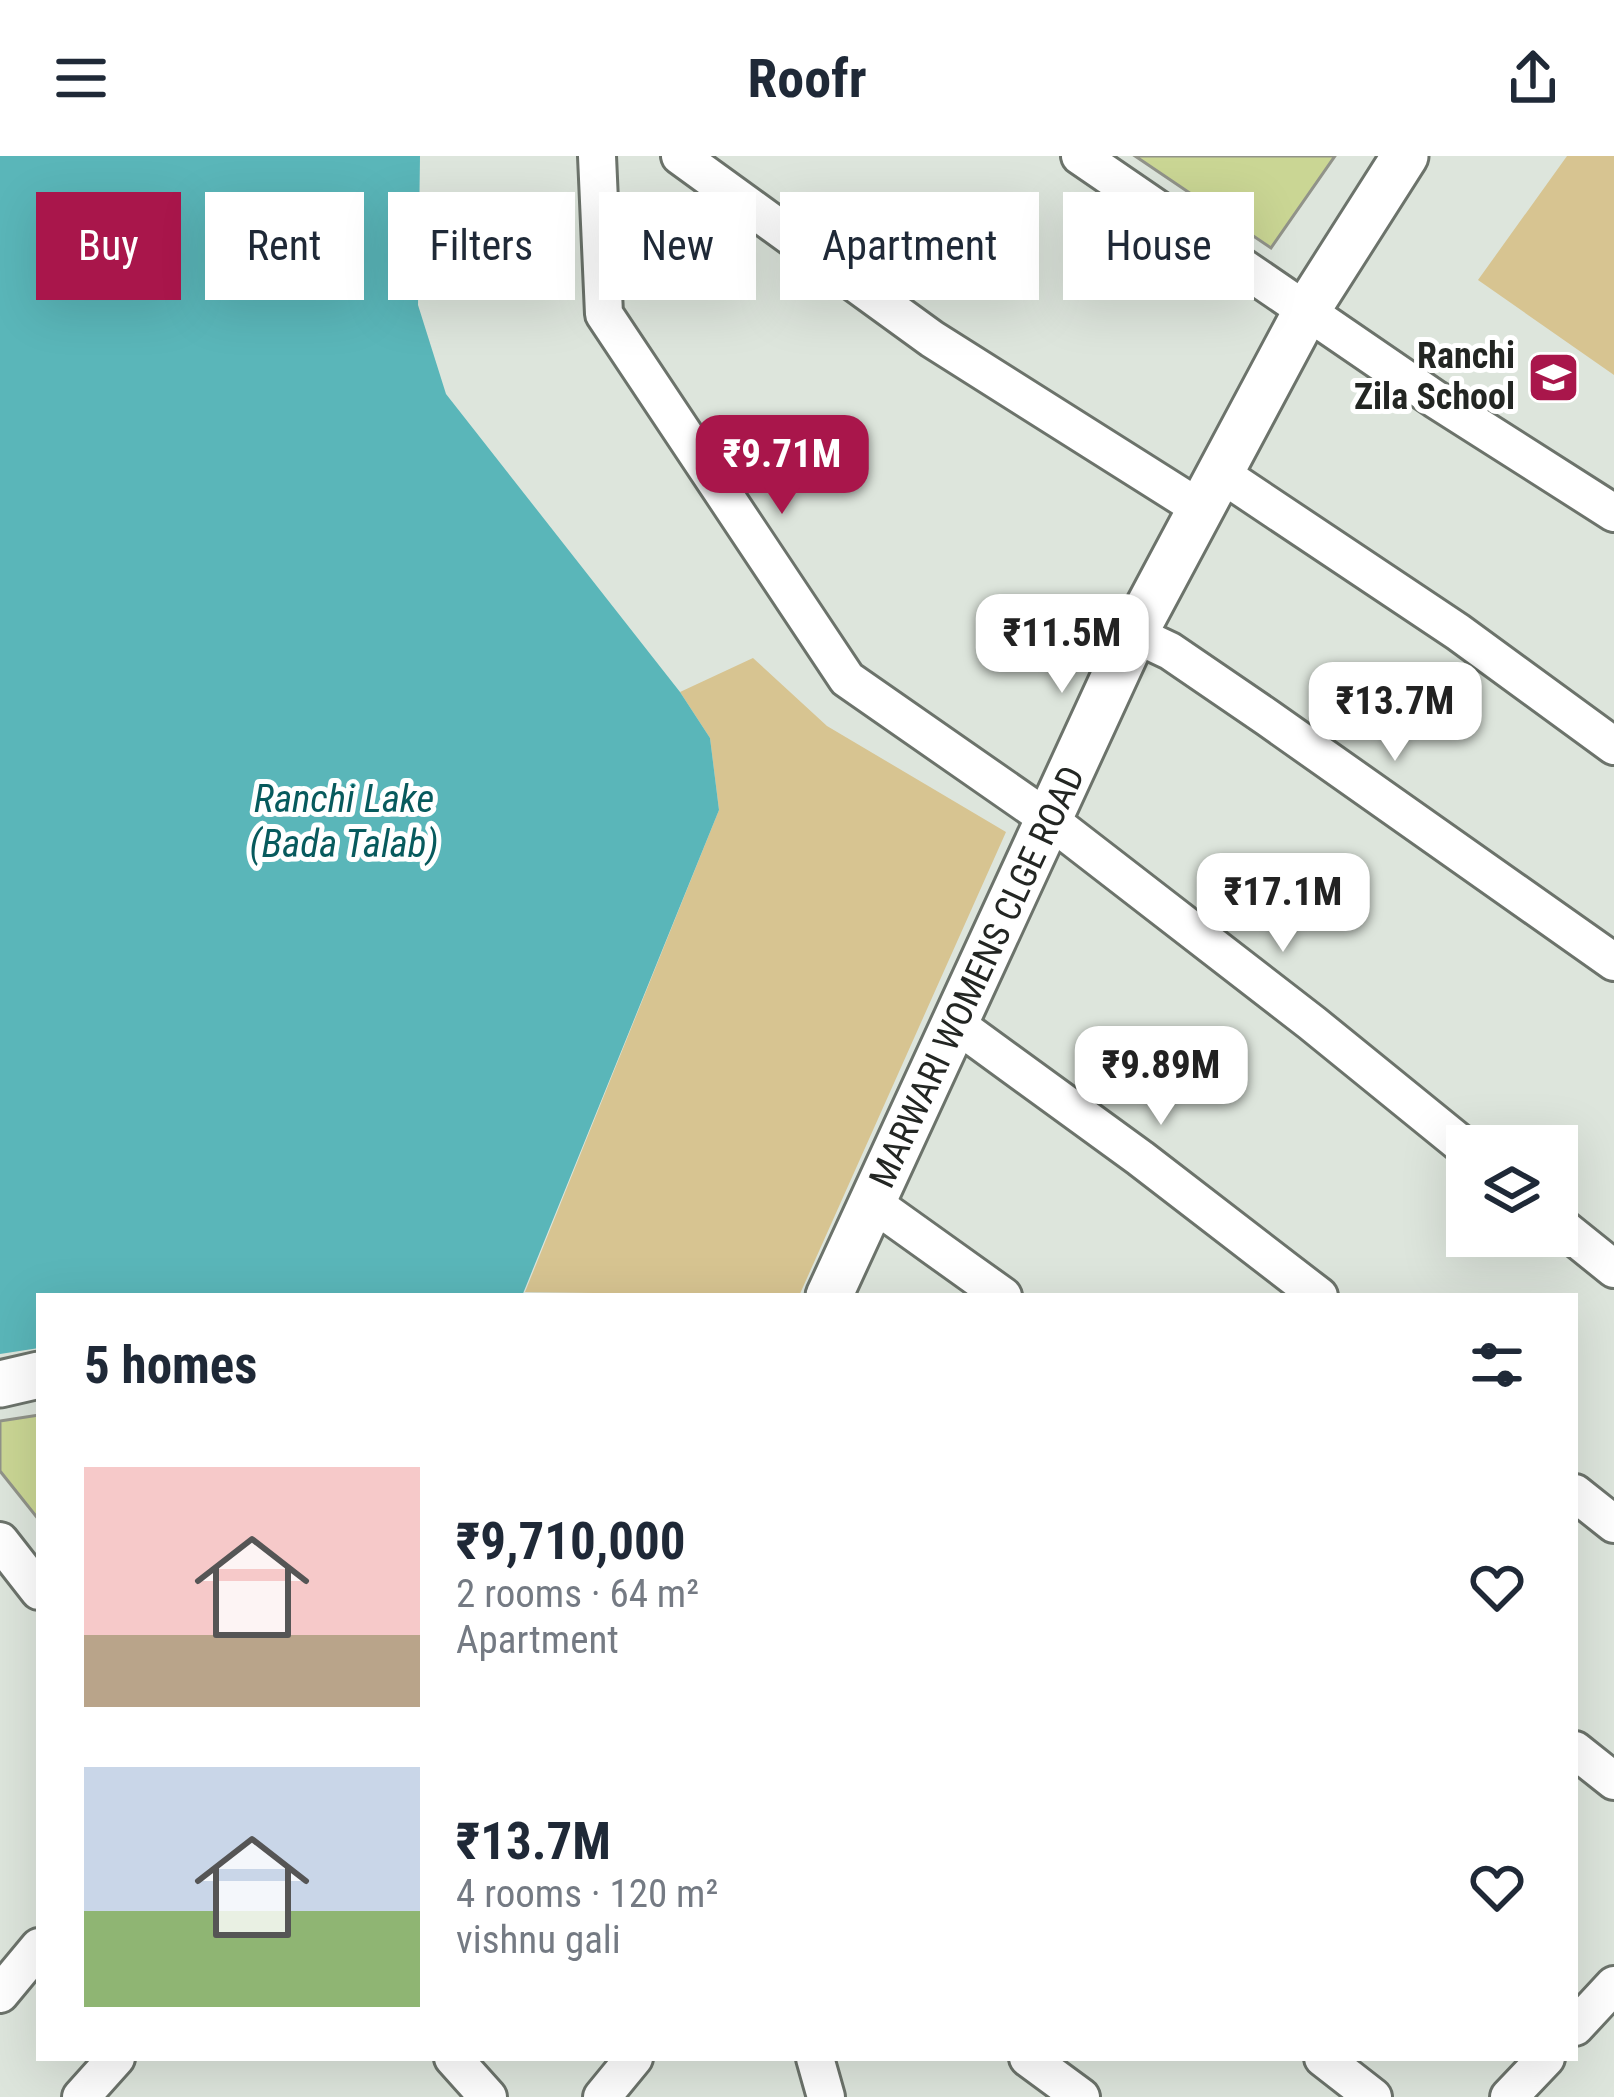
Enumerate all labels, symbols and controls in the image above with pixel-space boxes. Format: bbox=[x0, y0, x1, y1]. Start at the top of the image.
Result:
icon: menu bbox=[48, 45, 114, 111]
icon: share bbox=[1500, 45, 1566, 111]
text: Roofr bbox=[747, 47, 867, 110]
chip: Buy bbox=[36, 192, 181, 300]
chip: Rent bbox=[205, 192, 364, 300]
chip: Filters bbox=[388, 192, 575, 300]
chip: New bbox=[599, 192, 756, 300]
chip: Apartment bbox=[780, 192, 1039, 300]
chip: House bbox=[1063, 192, 1254, 300]
place label: Ranchi Zila School bbox=[1354, 335, 1515, 418]
school or university icon: Ranchi Zila School bbox=[1526, 349, 1582, 405]
pin: ₹9.71M bbox=[684, 415, 880, 517]
text: ₹9.71M bbox=[723, 431, 841, 477]
pin: ₹11.5M bbox=[964, 594, 1160, 696]
text: ₹11.5M bbox=[1003, 610, 1121, 656]
pin: ₹13.7M bbox=[1297, 662, 1493, 764]
text: ₹13.7M bbox=[1336, 678, 1454, 724]
street label: MARWARI WOMENS CLGE ROAD bbox=[861, 760, 1093, 1194]
water label: Ranchi Lake (Bada Talab) bbox=[250, 776, 438, 867]
pin: ₹17.1M bbox=[1185, 853, 1381, 955]
text: ₹17.1M bbox=[1224, 869, 1342, 915]
pin: ₹9.89M bbox=[1063, 1026, 1259, 1128]
text: ₹9.89M bbox=[1102, 1042, 1220, 1088]
map controls bbox=[1446, 1125, 1578, 1257]
button: layers bbox=[1446, 1125, 1578, 1257]
icon: filters bbox=[1464, 1332, 1530, 1398]
text: 5 homes bbox=[84, 1336, 257, 1395]
text: ₹9,710,000 bbox=[456, 1512, 686, 1571]
icon: home bbox=[180, 1515, 324, 1659]
icon: heart bbox=[1464, 1554, 1530, 1620]
text: 2 rooms · 64 m² bbox=[456, 1571, 699, 1617]
text: Apartment bbox=[456, 1617, 619, 1663]
text: ₹13.7M bbox=[456, 1812, 611, 1871]
icon: home bbox=[180, 1815, 324, 1959]
icon: heart bbox=[1464, 1854, 1530, 1920]
text: 4 rooms · 120 m² bbox=[456, 1871, 718, 1917]
text: vishnu gali bbox=[456, 1917, 621, 1963]

